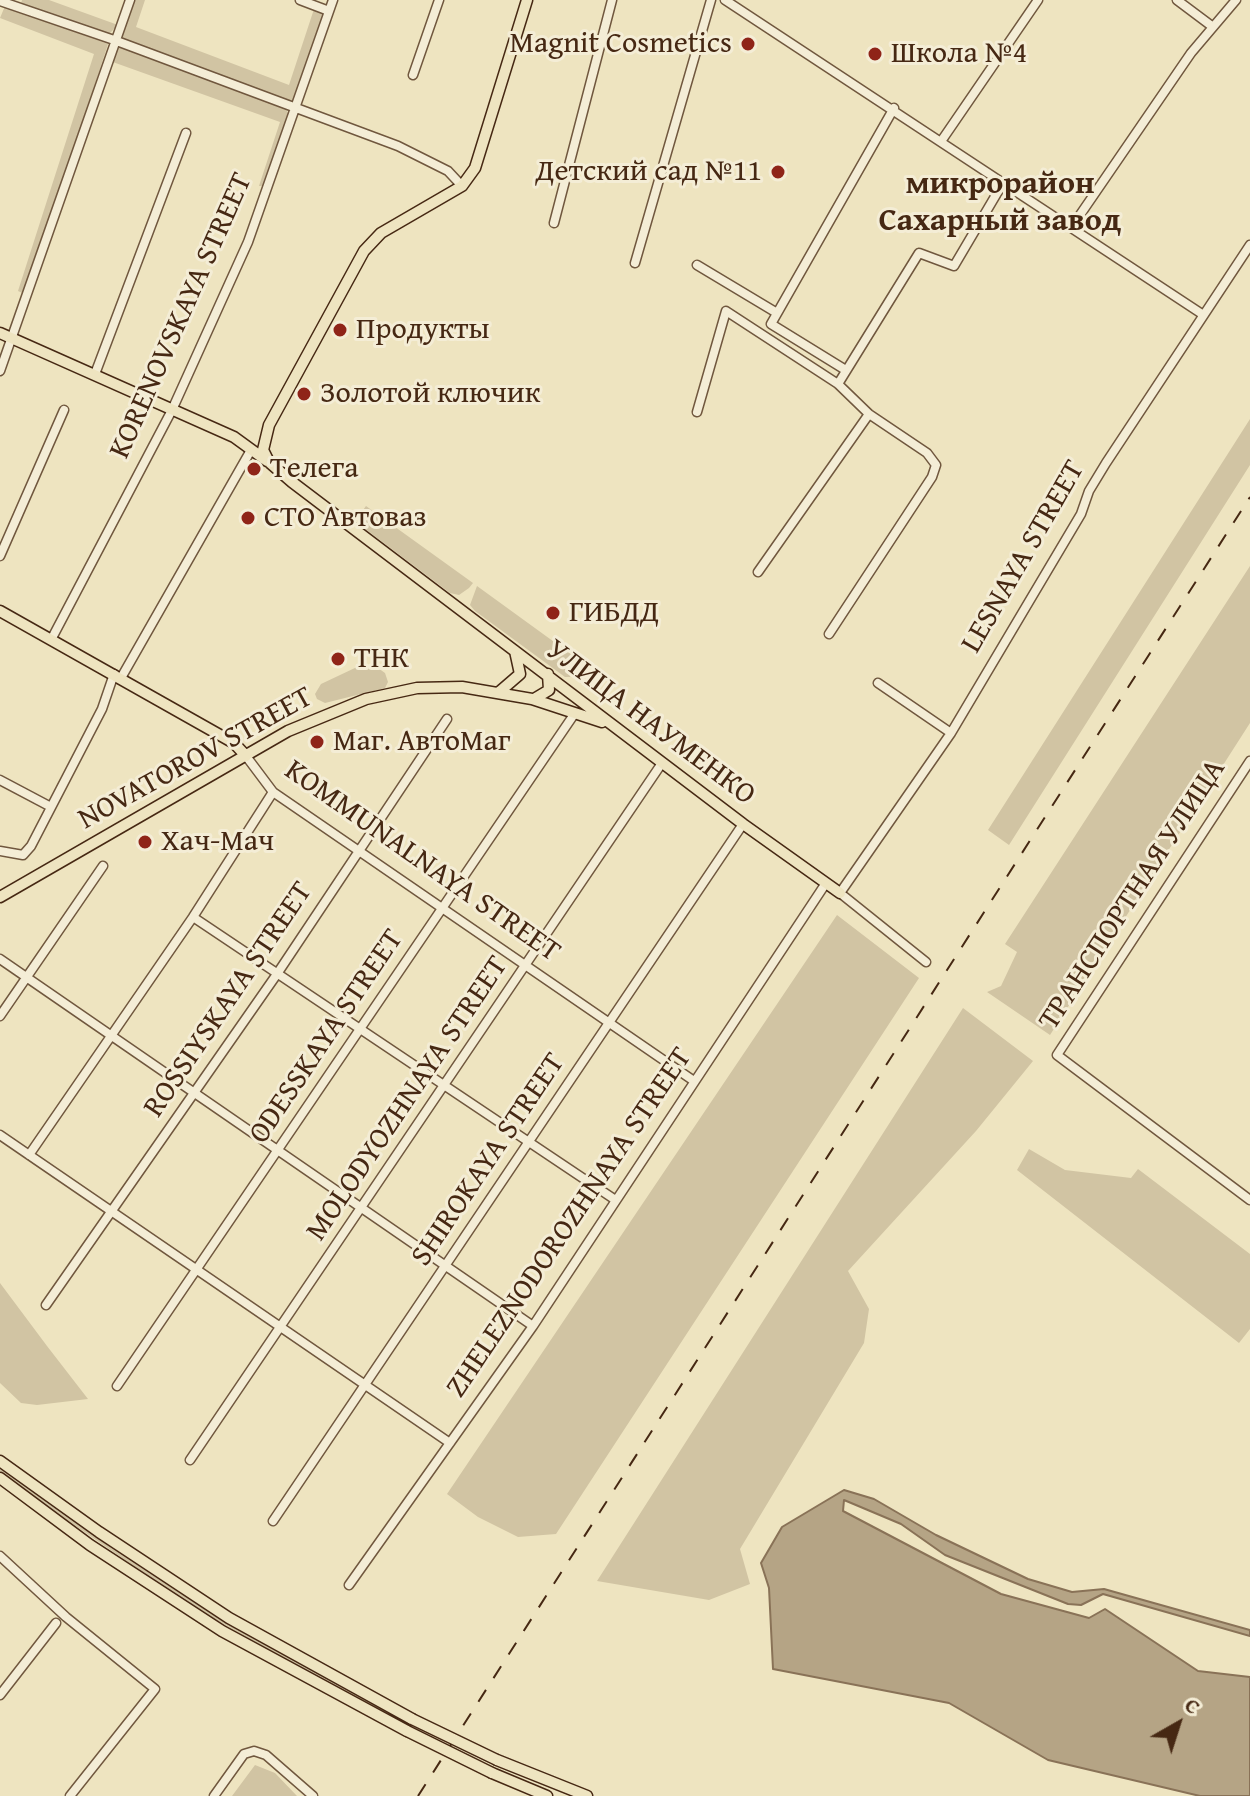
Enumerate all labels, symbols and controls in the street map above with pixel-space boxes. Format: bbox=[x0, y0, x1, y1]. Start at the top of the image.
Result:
place label: Magnit Cosmetics bbox=[510, 26, 732, 62]
marker: Magnit Cosmetics bbox=[739, 35, 757, 53]
place label: Школа №4 bbox=[891, 36, 1027, 72]
marker: Школа №4 bbox=[866, 45, 884, 63]
place label: Детский сад №11 bbox=[535, 154, 762, 190]
marker: Детский сад №11 bbox=[769, 163, 787, 181]
district label: микрорайон Сахарный завод bbox=[879, 166, 1121, 241]
street label: KORENOVSKAYA STREET bbox=[103, 168, 261, 464]
place label: Продукты bbox=[356, 312, 490, 348]
marker: Продукты bbox=[331, 321, 349, 339]
place label: Золотой ключик bbox=[320, 376, 540, 412]
marker: Золотой ключик bbox=[295, 385, 313, 403]
place label: Телега bbox=[270, 451, 358, 487]
street label: LESNAYA STREET bbox=[954, 454, 1094, 660]
marker: Телега bbox=[245, 460, 263, 478]
place label: СТО Автоваз bbox=[264, 500, 426, 536]
marker: СТО Автоваз bbox=[239, 509, 257, 527]
place label: ГИБДД bbox=[569, 595, 659, 631]
marker: ГИБДД bbox=[544, 604, 562, 622]
street label: УЛИЦА НАУМЕНКО bbox=[538, 632, 762, 814]
place label: ТНК bbox=[354, 641, 409, 677]
marker: ТНК bbox=[329, 650, 347, 668]
street label: NOVATOROV STREET bbox=[73, 680, 319, 838]
place label: Маг. АвтоМаг bbox=[333, 724, 511, 760]
marker: Маг. АвтоМаг bbox=[308, 733, 326, 751]
street label: KOMMUNALNAYA STREET bbox=[277, 753, 567, 971]
street label: ТРАНСПОРТНАЯ УЛИЦА bbox=[1032, 753, 1234, 1037]
place label: Хач-Мач bbox=[161, 824, 274, 860]
marker: Хач-Мач bbox=[136, 833, 154, 851]
street label: ROSSIYSKAYA STREET bbox=[137, 876, 321, 1124]
street label: ODESSKAYA STREET bbox=[242, 923, 412, 1151]
street label: MOLODYOZHNAYA STREET bbox=[299, 950, 517, 1248]
street label: ZHELEZNODOROZHNAYA STREET bbox=[439, 1041, 701, 1405]
street label: SHIROKAYA STREET bbox=[404, 1047, 574, 1273]
north arrow bbox=[1138, 1684, 1218, 1764]
text: С bbox=[1178, 1689, 1208, 1722]

